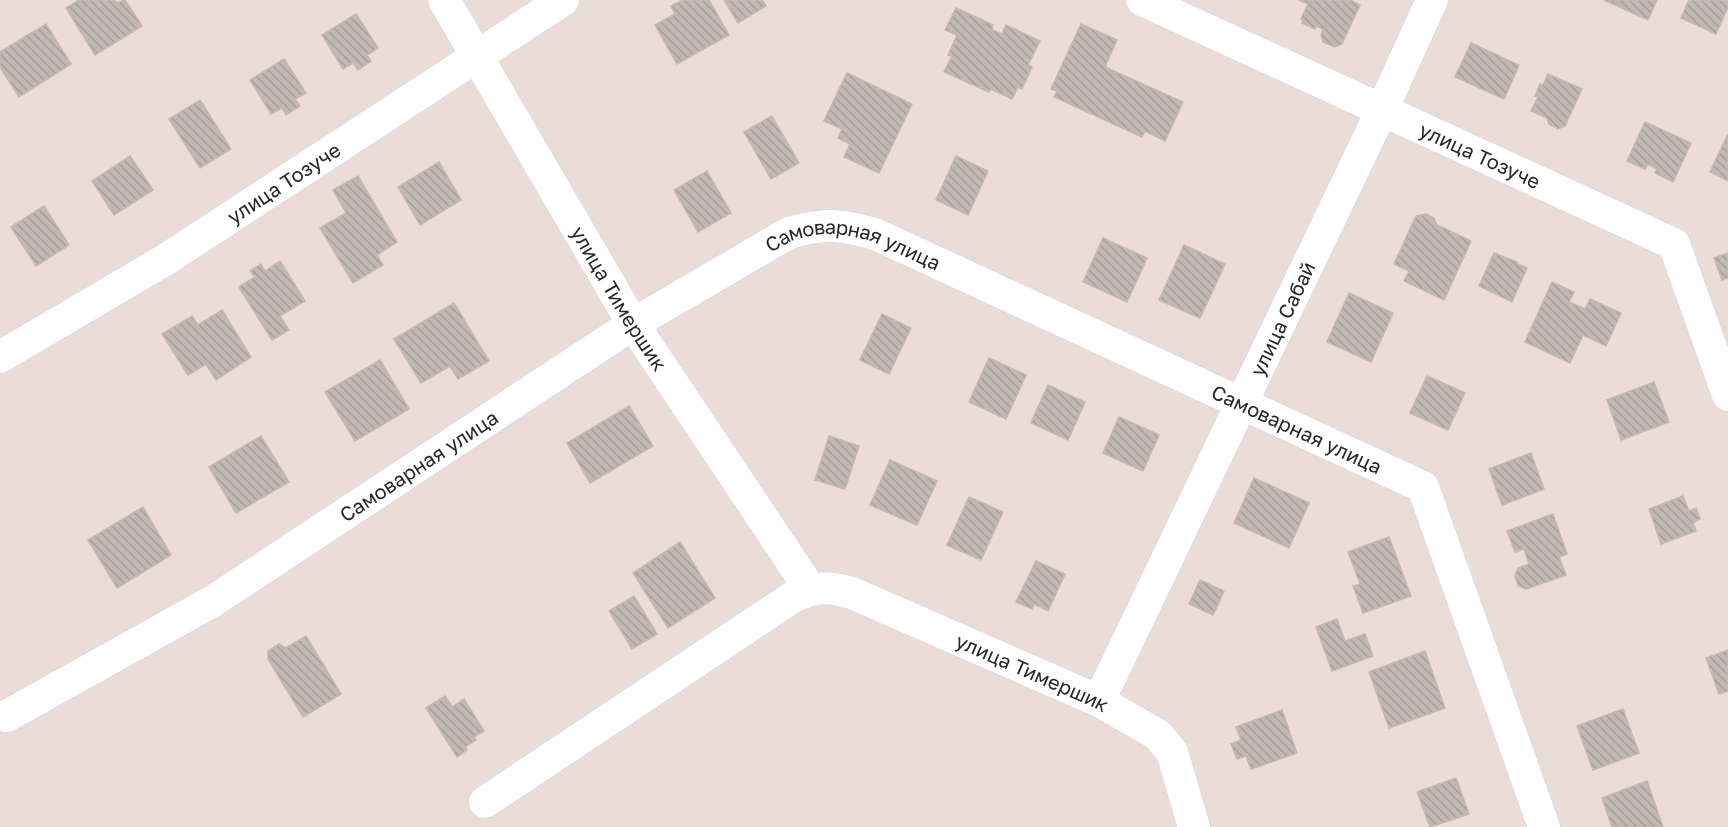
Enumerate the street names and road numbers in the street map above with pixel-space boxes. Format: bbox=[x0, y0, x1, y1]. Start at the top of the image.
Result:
street label: улица Тозуче bbox=[1416, 117, 1544, 193]
street label: улица Тозуче bbox=[222, 137, 345, 228]
street label: Самоварная улица bbox=[760, 214, 945, 275]
street label: улица Тимершик bbox=[566, 222, 673, 375]
street label: улица Сабай bbox=[1245, 257, 1320, 380]
street label: Самоварная улица bbox=[1208, 379, 1386, 478]
street label: Самоварная улица bbox=[335, 405, 502, 526]
street label: улица Тимершик bbox=[952, 628, 1113, 716]

